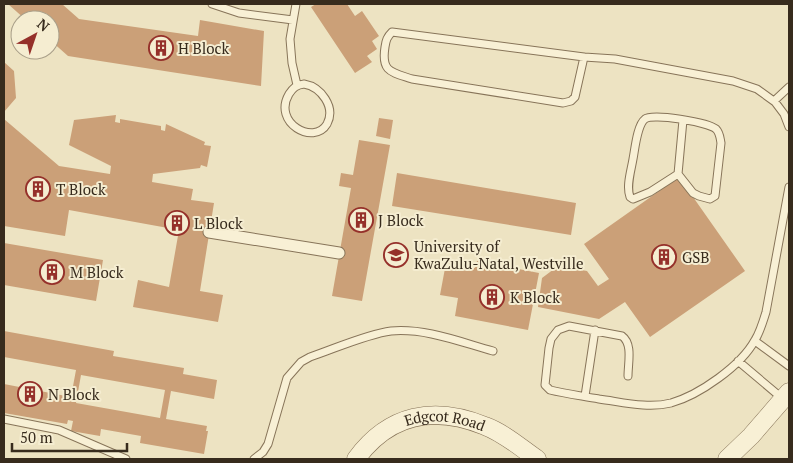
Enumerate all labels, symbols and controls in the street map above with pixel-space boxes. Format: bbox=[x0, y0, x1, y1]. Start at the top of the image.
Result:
north arrow bbox=[10, 10, 60, 60]
text: N bbox=[34, 14, 54, 36]
building icon: H Block bbox=[148, 35, 174, 61]
place label: H Block bbox=[178, 38, 230, 58]
building icon: T Block bbox=[25, 176, 51, 202]
place label: T Block bbox=[56, 179, 106, 199]
building icon: J Block bbox=[348, 207, 374, 233]
building icon: L Block bbox=[164, 210, 190, 236]
place label: J Block bbox=[378, 210, 424, 230]
place label: L Block bbox=[194, 213, 243, 233]
place label: University of KwaZulu-Natal, Westville bbox=[414, 236, 583, 273]
school or university icon: University of KwaZulu-Natal, Westville bbox=[383, 242, 409, 268]
building icon: GSB bbox=[651, 244, 677, 270]
place label: GSB bbox=[682, 247, 710, 267]
building icon: M Block bbox=[39, 259, 65, 285]
place label: M Block bbox=[70, 262, 124, 282]
building icon: K Block bbox=[479, 284, 505, 310]
place label: K Block bbox=[510, 287, 560, 307]
building icon: N Block bbox=[17, 381, 43, 407]
place label: N Block bbox=[48, 384, 100, 404]
street label: Edgcot Road bbox=[401, 405, 488, 435]
scale bar bbox=[12, 420, 128, 452]
text: 50 m bbox=[20, 427, 53, 447]

